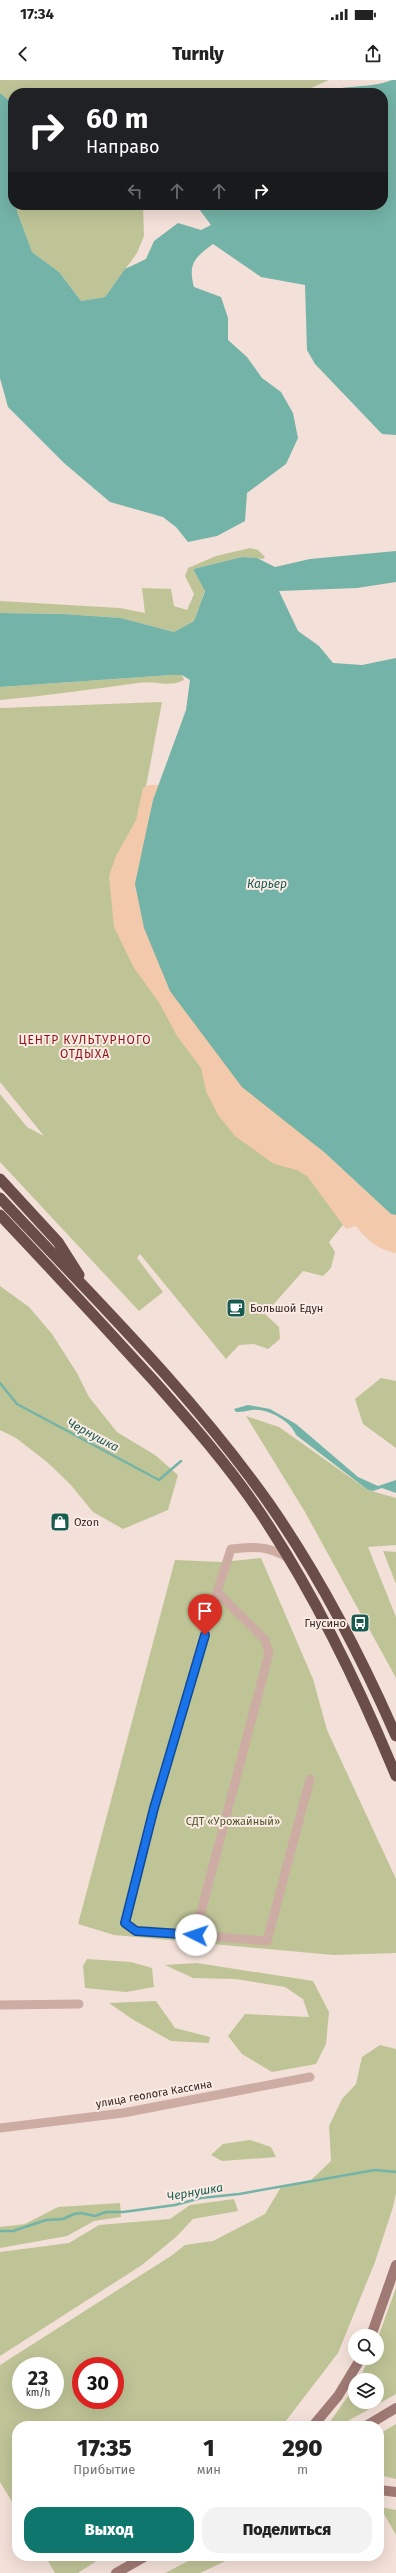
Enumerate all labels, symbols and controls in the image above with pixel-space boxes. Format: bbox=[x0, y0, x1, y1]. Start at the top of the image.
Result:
text: 17:34 bbox=[20, 5, 54, 23]
icon: back bbox=[12, 43, 34, 65]
text: Turnly bbox=[172, 43, 224, 65]
icon: share bbox=[362, 43, 384, 65]
text: 60 m bbox=[86, 102, 148, 135]
icon: right bbox=[20, 104, 72, 156]
text: Направо bbox=[86, 136, 160, 158]
icon: left bbox=[124, 180, 146, 202]
icon: ahead bbox=[166, 180, 188, 202]
icon: ahead bbox=[208, 180, 230, 202]
icon: right bbox=[250, 180, 272, 202]
water label: Карьер bbox=[247, 877, 287, 891]
district label: ЦЕНТР КУЛЬТУРНОГО ОТДЫХА bbox=[18, 1033, 152, 1061]
cafe icon: Большой Едун bbox=[225, 1297, 247, 1319]
place label: Большой Едун bbox=[250, 1302, 323, 1315]
water label: Чернушка bbox=[65, 1416, 121, 1455]
shop icon: Ozon bbox=[49, 1511, 71, 1533]
place label: Ozon bbox=[74, 1516, 99, 1529]
pin bbox=[188, 1594, 222, 1635]
icon: arrive bbox=[194, 1600, 216, 1622]
bus stop icon: Гнусино bbox=[349, 1612, 371, 1634]
place label: Гнусино bbox=[305, 1617, 346, 1630]
park label: СДТ «Урожайный» bbox=[186, 1815, 280, 1828]
position arrow bbox=[175, 1914, 217, 1956]
street label: улица геолога Кассина bbox=[95, 2077, 213, 2111]
water label: Чернушка bbox=[166, 2180, 224, 2204]
map controls bbox=[348, 2329, 384, 2409]
button: search bbox=[348, 2329, 384, 2365]
speed limit sign: 30 bbox=[72, 2357, 124, 2409]
text: 23 bbox=[28, 2366, 48, 2390]
button: layers bbox=[348, 2373, 384, 2409]
text: km/h bbox=[26, 2387, 50, 2399]
text: 17:35 bbox=[77, 2434, 132, 2462]
text: 1 bbox=[203, 2434, 215, 2462]
text: 290 bbox=[282, 2434, 323, 2462]
text: Прибытие bbox=[73, 2462, 135, 2477]
text: мин bbox=[197, 2462, 221, 2477]
text: m bbox=[297, 2462, 308, 2477]
button: Выход bbox=[24, 2507, 194, 2553]
button: Поделиться bbox=[202, 2507, 372, 2553]

